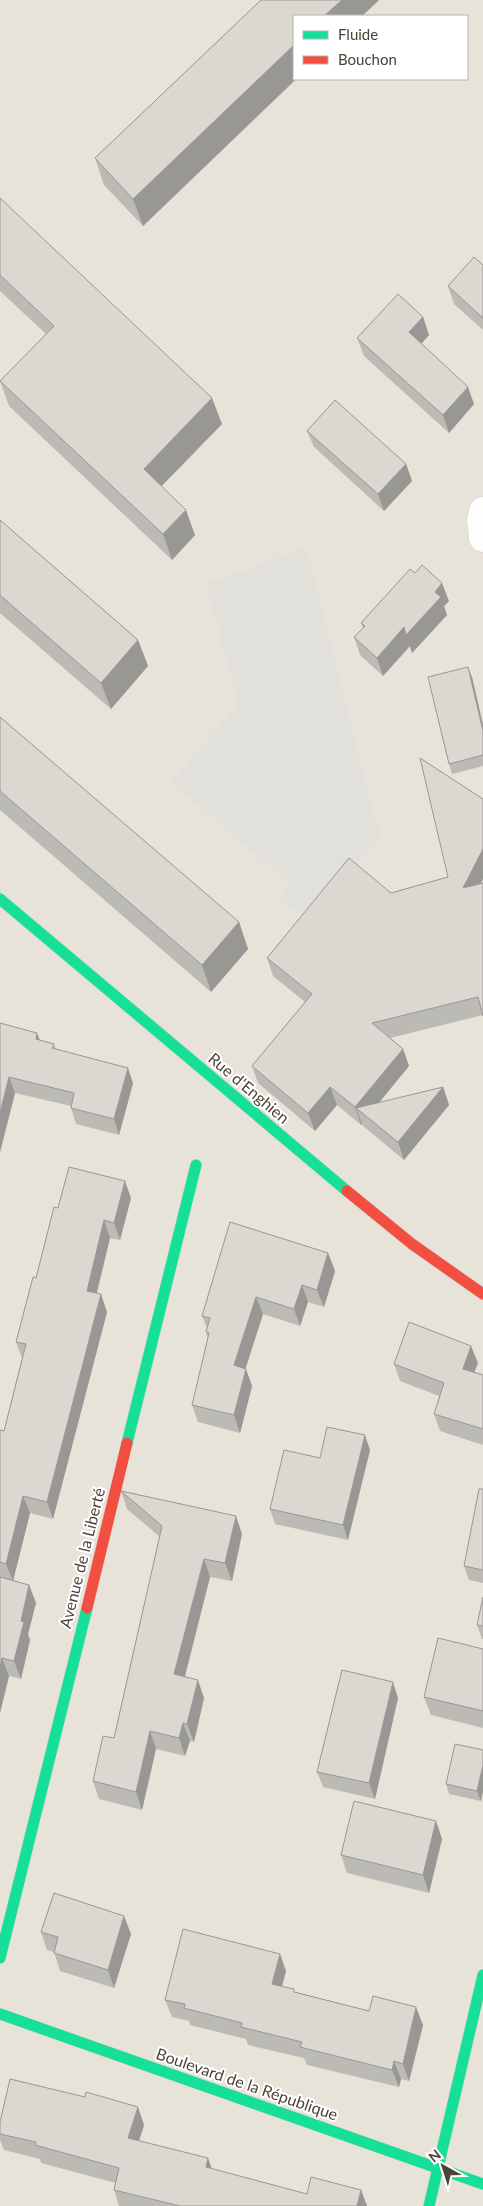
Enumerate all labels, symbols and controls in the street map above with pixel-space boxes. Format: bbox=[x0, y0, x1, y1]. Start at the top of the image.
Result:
legend bbox=[293, 15, 468, 80]
text: Fluide bbox=[338, 25, 378, 43]
text: Bouchon bbox=[338, 50, 397, 68]
street label: Rue d'Enghien bbox=[205, 1048, 294, 1127]
street label: Avenue de la Liberté bbox=[55, 1486, 108, 1630]
street label: Boulevard de la République bbox=[154, 2043, 341, 2124]
north arrow bbox=[418, 2141, 468, 2191]
text: N bbox=[425, 2146, 444, 2166]

